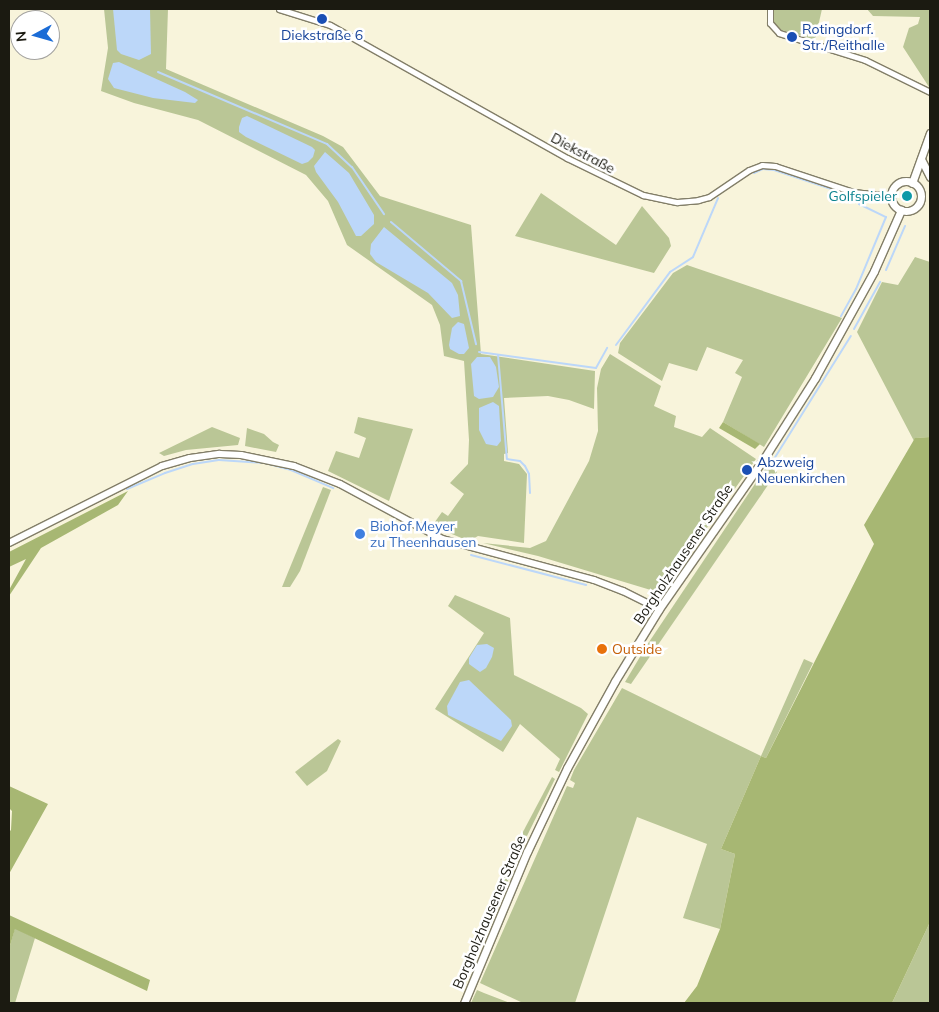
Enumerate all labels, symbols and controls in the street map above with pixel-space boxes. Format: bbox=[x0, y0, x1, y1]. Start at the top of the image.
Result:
north arrow bbox=[10, 10, 60, 60]
marker: Diekstraße 6 bbox=[316, 13, 328, 25]
place label: Rotingdorf. Str./Reithalle bbox=[802, 21, 885, 54]
place label: Diekstraße 6 bbox=[281, 27, 363, 43]
text: N bbox=[12, 30, 31, 43]
marker: Rotingdorf. Str./Reithalle bbox=[786, 31, 798, 43]
street label: Diekstraße bbox=[548, 129, 618, 177]
place label: Golfspieler bbox=[828, 188, 897, 204]
marker: Golfspieler bbox=[901, 190, 913, 202]
place label: Abzweig Neuenkirchen bbox=[757, 454, 845, 487]
marker: Abzweig Neuenkirchen bbox=[741, 464, 753, 476]
street label: Borgholzhausener Straße bbox=[630, 481, 736, 627]
place label: Biohof Meyer zu Theenhausen bbox=[370, 518, 477, 550]
marker: Biohof Meyer zu Theenhausen bbox=[354, 528, 366, 540]
place label: Outside bbox=[612, 641, 662, 657]
marker: Outside bbox=[596, 643, 608, 655]
street label: Borgholzhausener Straße bbox=[449, 833, 529, 991]

